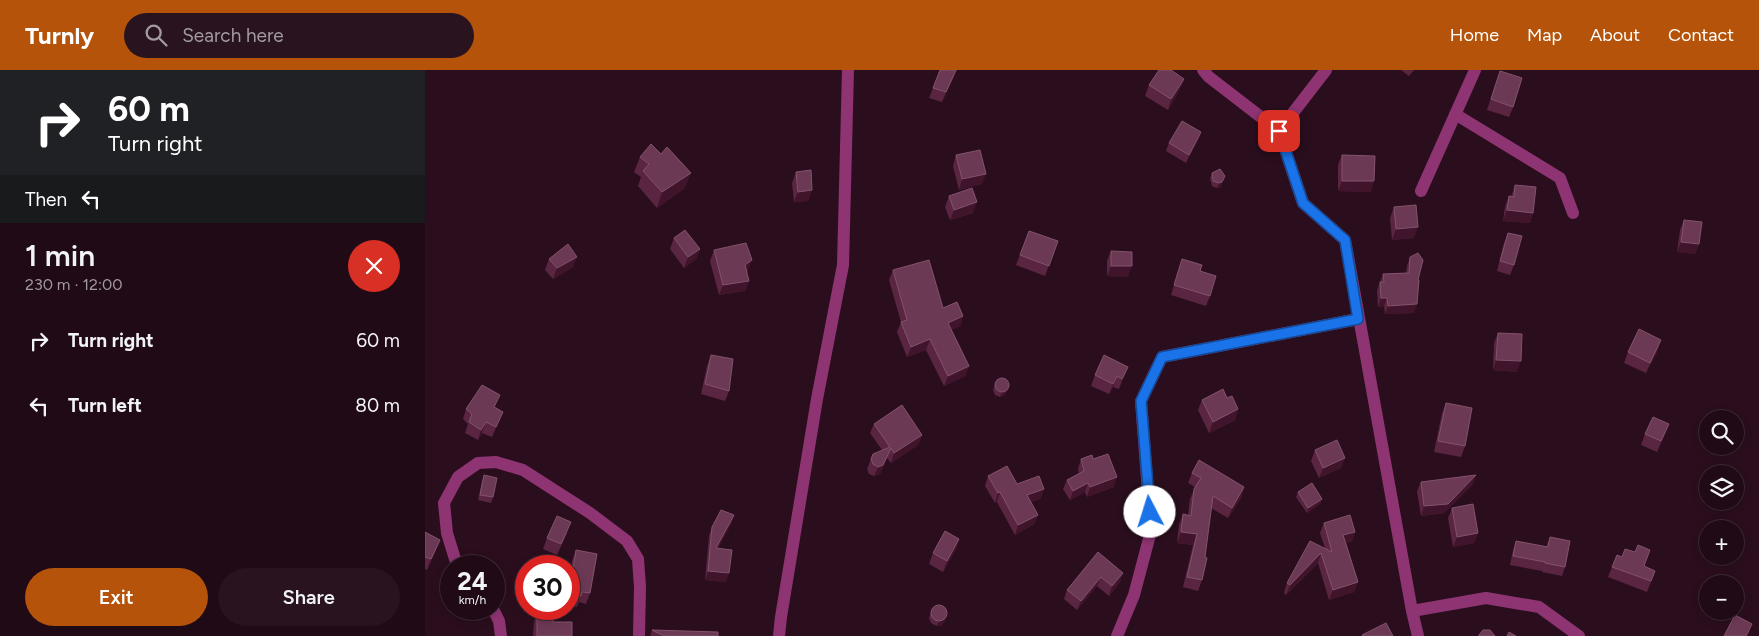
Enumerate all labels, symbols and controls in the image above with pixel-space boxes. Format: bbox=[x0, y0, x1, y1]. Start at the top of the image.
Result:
search box bbox=[124, 13, 474, 58]
text: Turnly bbox=[25, 21, 94, 50]
icon: search bbox=[142, 21, 170, 49]
text: Search here bbox=[182, 24, 284, 47]
text: Home bbox=[1450, 24, 1499, 46]
text: Map bbox=[1527, 24, 1562, 46]
text: About bbox=[1590, 24, 1640, 46]
text: Contact bbox=[1668, 24, 1734, 46]
text: 60 m bbox=[108, 88, 190, 130]
icon: right bbox=[25, 90, 90, 155]
pin bbox=[1258, 110, 1300, 152]
icon: arrive bbox=[1265, 117, 1293, 145]
text: Turn right bbox=[108, 130, 203, 157]
icon: left bbox=[77, 185, 105, 213]
text: Then bbox=[25, 188, 67, 211]
text: 1 min bbox=[25, 237, 95, 274]
button: close bbox=[348, 240, 400, 292]
text: 230 m · 12:00 bbox=[25, 275, 123, 294]
icon: right bbox=[25, 327, 53, 355]
text: Turn right bbox=[68, 329, 154, 352]
text: 60 m bbox=[356, 329, 400, 352]
icon: left bbox=[25, 392, 53, 420]
text: Turn left bbox=[68, 394, 142, 417]
text: 80 m bbox=[355, 394, 400, 417]
map controls bbox=[1699, 410, 1744, 620]
button: search bbox=[1699, 410, 1744, 455]
button: layers bbox=[1699, 465, 1744, 510]
position arrow bbox=[1123, 485, 1175, 537]
button: + bbox=[1699, 520, 1744, 565]
speed limit sign: 30 bbox=[515, 555, 580, 620]
text: 24 bbox=[457, 566, 488, 596]
button: Exit bbox=[25, 568, 208, 626]
button: Share bbox=[218, 568, 400, 626]
button: − bbox=[1699, 575, 1744, 620]
text: km/h bbox=[459, 593, 486, 607]

